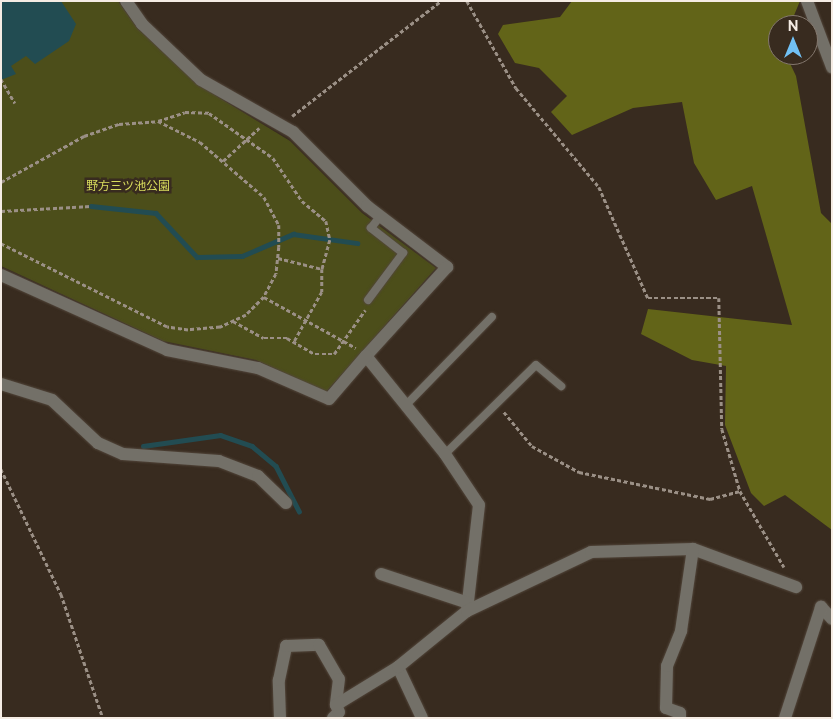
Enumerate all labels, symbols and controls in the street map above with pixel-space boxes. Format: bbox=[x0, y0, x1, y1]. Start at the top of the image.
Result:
north arrow bbox=[768, 15, 818, 65]
text: N bbox=[788, 18, 798, 34]
park label: 野方三ツ池公園 bbox=[86, 180, 170, 194]

